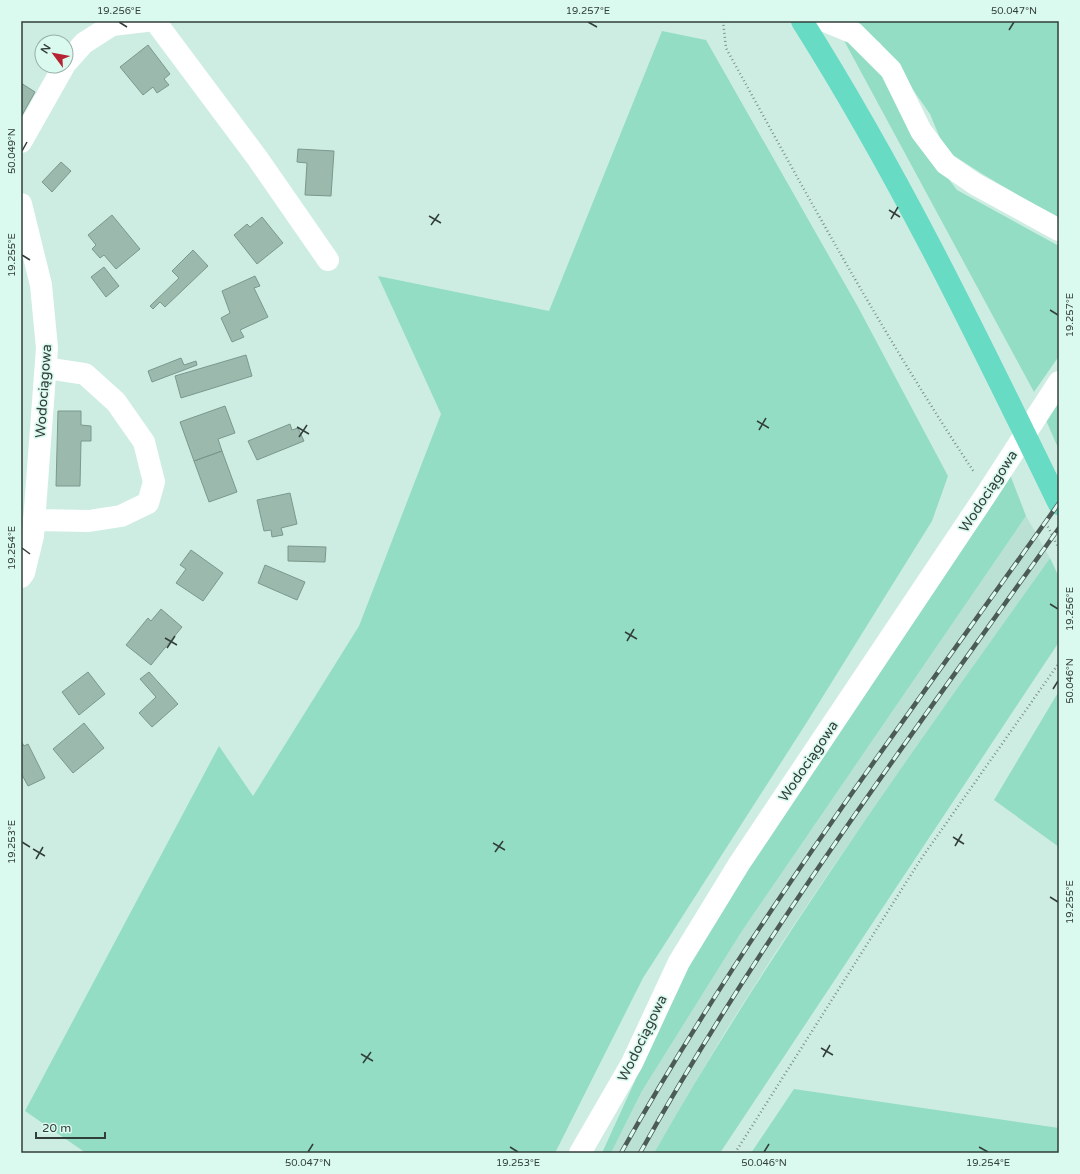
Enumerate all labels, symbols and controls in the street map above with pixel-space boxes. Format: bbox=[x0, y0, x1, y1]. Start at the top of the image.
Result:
text: 19.256°E bbox=[97, 5, 141, 17]
text: 19.257°E bbox=[566, 5, 610, 17]
text: 50.047°N bbox=[991, 5, 1037, 17]
north arrow bbox=[34, 34, 74, 74]
text: N bbox=[38, 42, 54, 56]
text: 50.049°N bbox=[6, 128, 18, 174]
text: 19.255°E bbox=[6, 233, 18, 277]
text: 19.257°E bbox=[1064, 293, 1076, 337]
street label: Wodociągowa bbox=[32, 343, 55, 439]
street label: Wodociągowa bbox=[956, 447, 1021, 535]
text: 19.254°E bbox=[6, 526, 18, 570]
text: 19.256°E bbox=[1064, 587, 1076, 631]
text: 50.046°N bbox=[1064, 658, 1076, 704]
street label: Wodociągowa bbox=[775, 717, 842, 805]
text: 19.253°E bbox=[6, 820, 18, 864]
text: 19.255°E bbox=[1064, 880, 1076, 924]
street label: Wodociągowa bbox=[614, 992, 671, 1084]
scale bar bbox=[36, 1114, 105, 1140]
text: 20 m bbox=[42, 1121, 71, 1135]
text: 50.047°N bbox=[285, 1157, 331, 1169]
text: 19.253°E bbox=[496, 1157, 540, 1169]
text: 50.046°N bbox=[741, 1157, 787, 1169]
text: 19.254°E bbox=[966, 1157, 1010, 1169]

